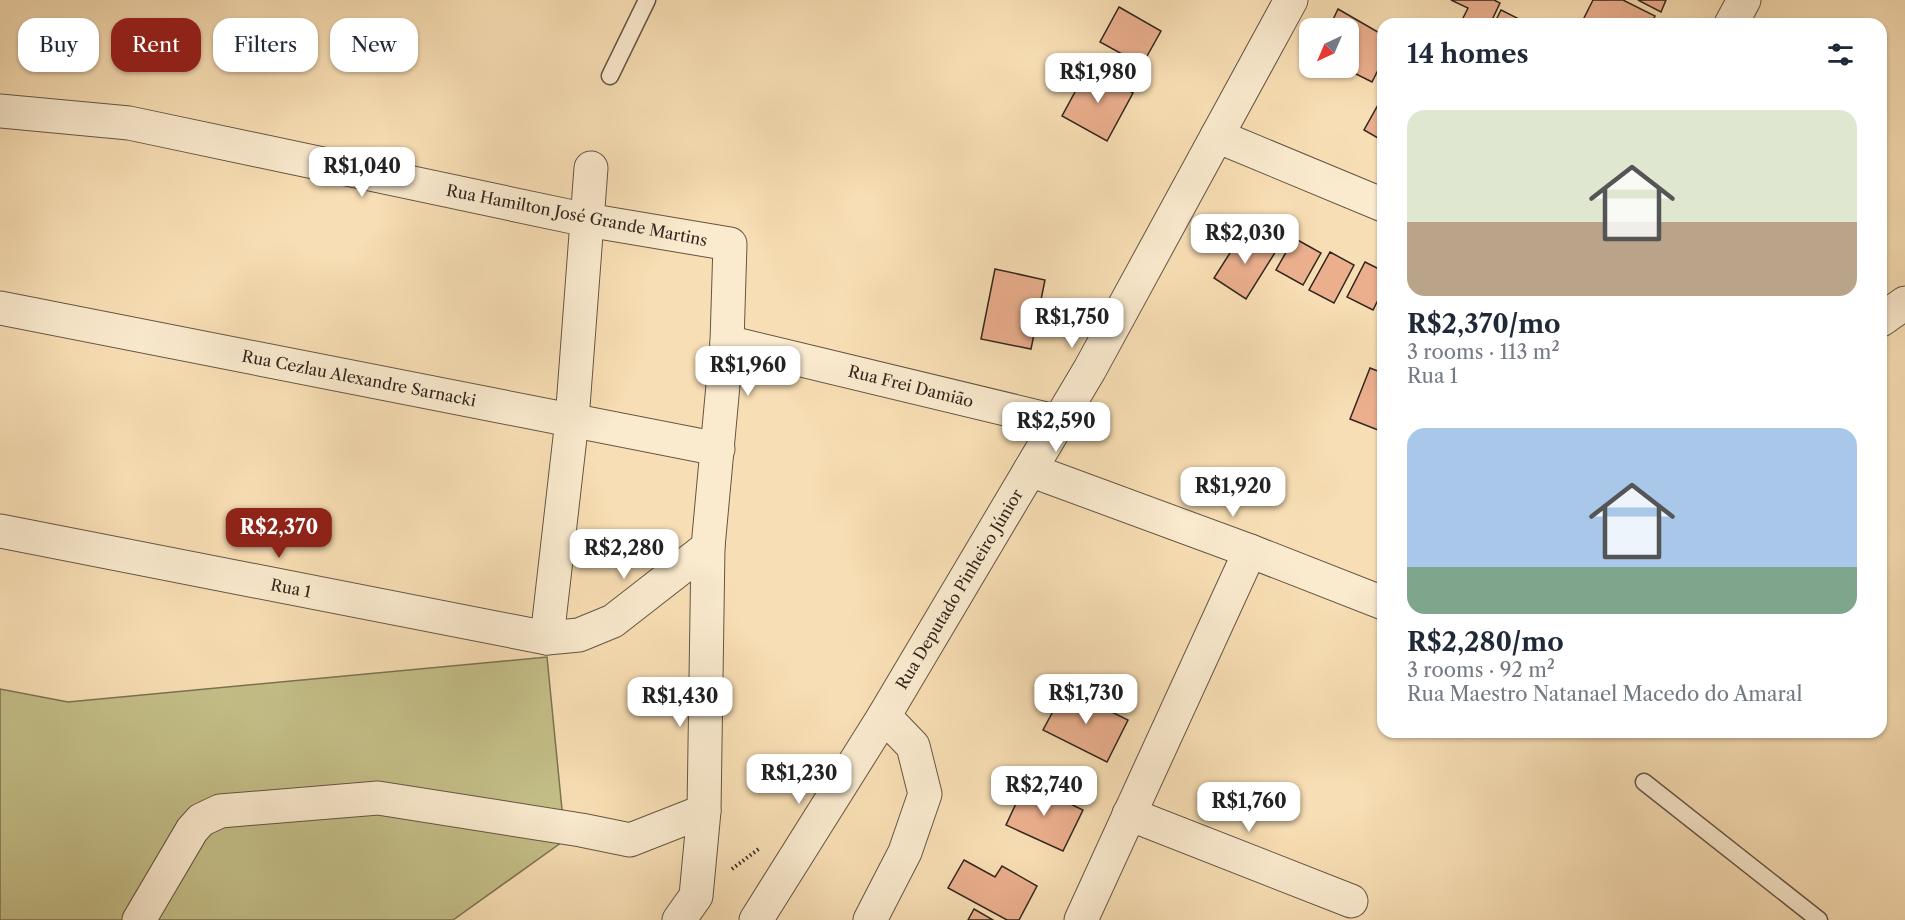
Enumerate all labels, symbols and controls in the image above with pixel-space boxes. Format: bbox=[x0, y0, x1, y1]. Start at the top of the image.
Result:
chip: Buy bbox=[18, 18, 99, 72]
chip: Rent bbox=[111, 18, 201, 72]
chip: Filters bbox=[213, 18, 318, 72]
chip: New bbox=[330, 18, 418, 72]
north arrow bbox=[1299, 18, 1359, 78]
map controls bbox=[1299, 18, 1359, 78]
text: 14 homes bbox=[1407, 38, 1529, 70]
icon: filters bbox=[1824, 38, 1857, 71]
pin: R$1,980 bbox=[1043, 53, 1153, 104]
text: R$1,980 bbox=[1059, 60, 1137, 84]
pin: R$1,040 bbox=[307, 147, 417, 198]
icon: home bbox=[1578, 149, 1686, 257]
text: R$1,040 bbox=[323, 154, 401, 178]
street label: Rua Hamilton José Grande Martins bbox=[445, 180, 709, 250]
pin: R$2,030 bbox=[1190, 214, 1300, 265]
text: R$2,030 bbox=[1205, 221, 1285, 245]
pin: R$1,750 bbox=[1017, 298, 1127, 349]
text: R$1,750 bbox=[1035, 305, 1109, 329]
text: R$2,370/mo bbox=[1407, 308, 1561, 340]
text: 3 rooms · 113 m² bbox=[1407, 340, 1560, 364]
street label: Rua Cezlau Alexandre Sarnacki bbox=[240, 345, 478, 411]
pin: R$1,960 bbox=[693, 346, 803, 397]
text: R$1,960 bbox=[709, 353, 787, 377]
street label: Rua Frei Damião bbox=[846, 361, 976, 411]
text: Rua 1 bbox=[1407, 364, 1458, 388]
pin: R$2,590 bbox=[1001, 402, 1111, 453]
text: R$2,590 bbox=[1016, 409, 1096, 433]
pin: R$1,920 bbox=[1178, 467, 1288, 518]
icon: home bbox=[1578, 467, 1686, 575]
text: R$1,920 bbox=[1194, 474, 1272, 498]
street label: Rua Deputado Pinheiro Júnior bbox=[891, 485, 1027, 693]
pin: R$2,370 bbox=[224, 508, 334, 559]
text: R$2,370 bbox=[240, 515, 318, 539]
pin: R$2,280 bbox=[569, 529, 679, 580]
text: R$2,280 bbox=[584, 536, 664, 560]
street label: Rua 1 bbox=[269, 574, 313, 602]
text: R$2,280/mo bbox=[1407, 626, 1564, 658]
text: 3 rooms · 92 m² bbox=[1407, 658, 1555, 682]
pin: R$1,730 bbox=[1031, 674, 1141, 725]
pin: R$1,430 bbox=[625, 677, 735, 728]
text: R$1,730 bbox=[1048, 681, 1124, 705]
text: Rua Maestro Natanael Macedo do Amaral bbox=[1407, 682, 1802, 706]
text: R$1,430 bbox=[642, 684, 718, 708]
pin: R$1,230 bbox=[744, 754, 854, 805]
text: R$1,230 bbox=[761, 761, 837, 785]
pin: R$2,740 bbox=[989, 766, 1099, 817]
text: R$2,740 bbox=[1005, 773, 1083, 797]
pin: R$1,760 bbox=[1194, 782, 1304, 833]
text: R$1,760 bbox=[1211, 789, 1287, 813]

